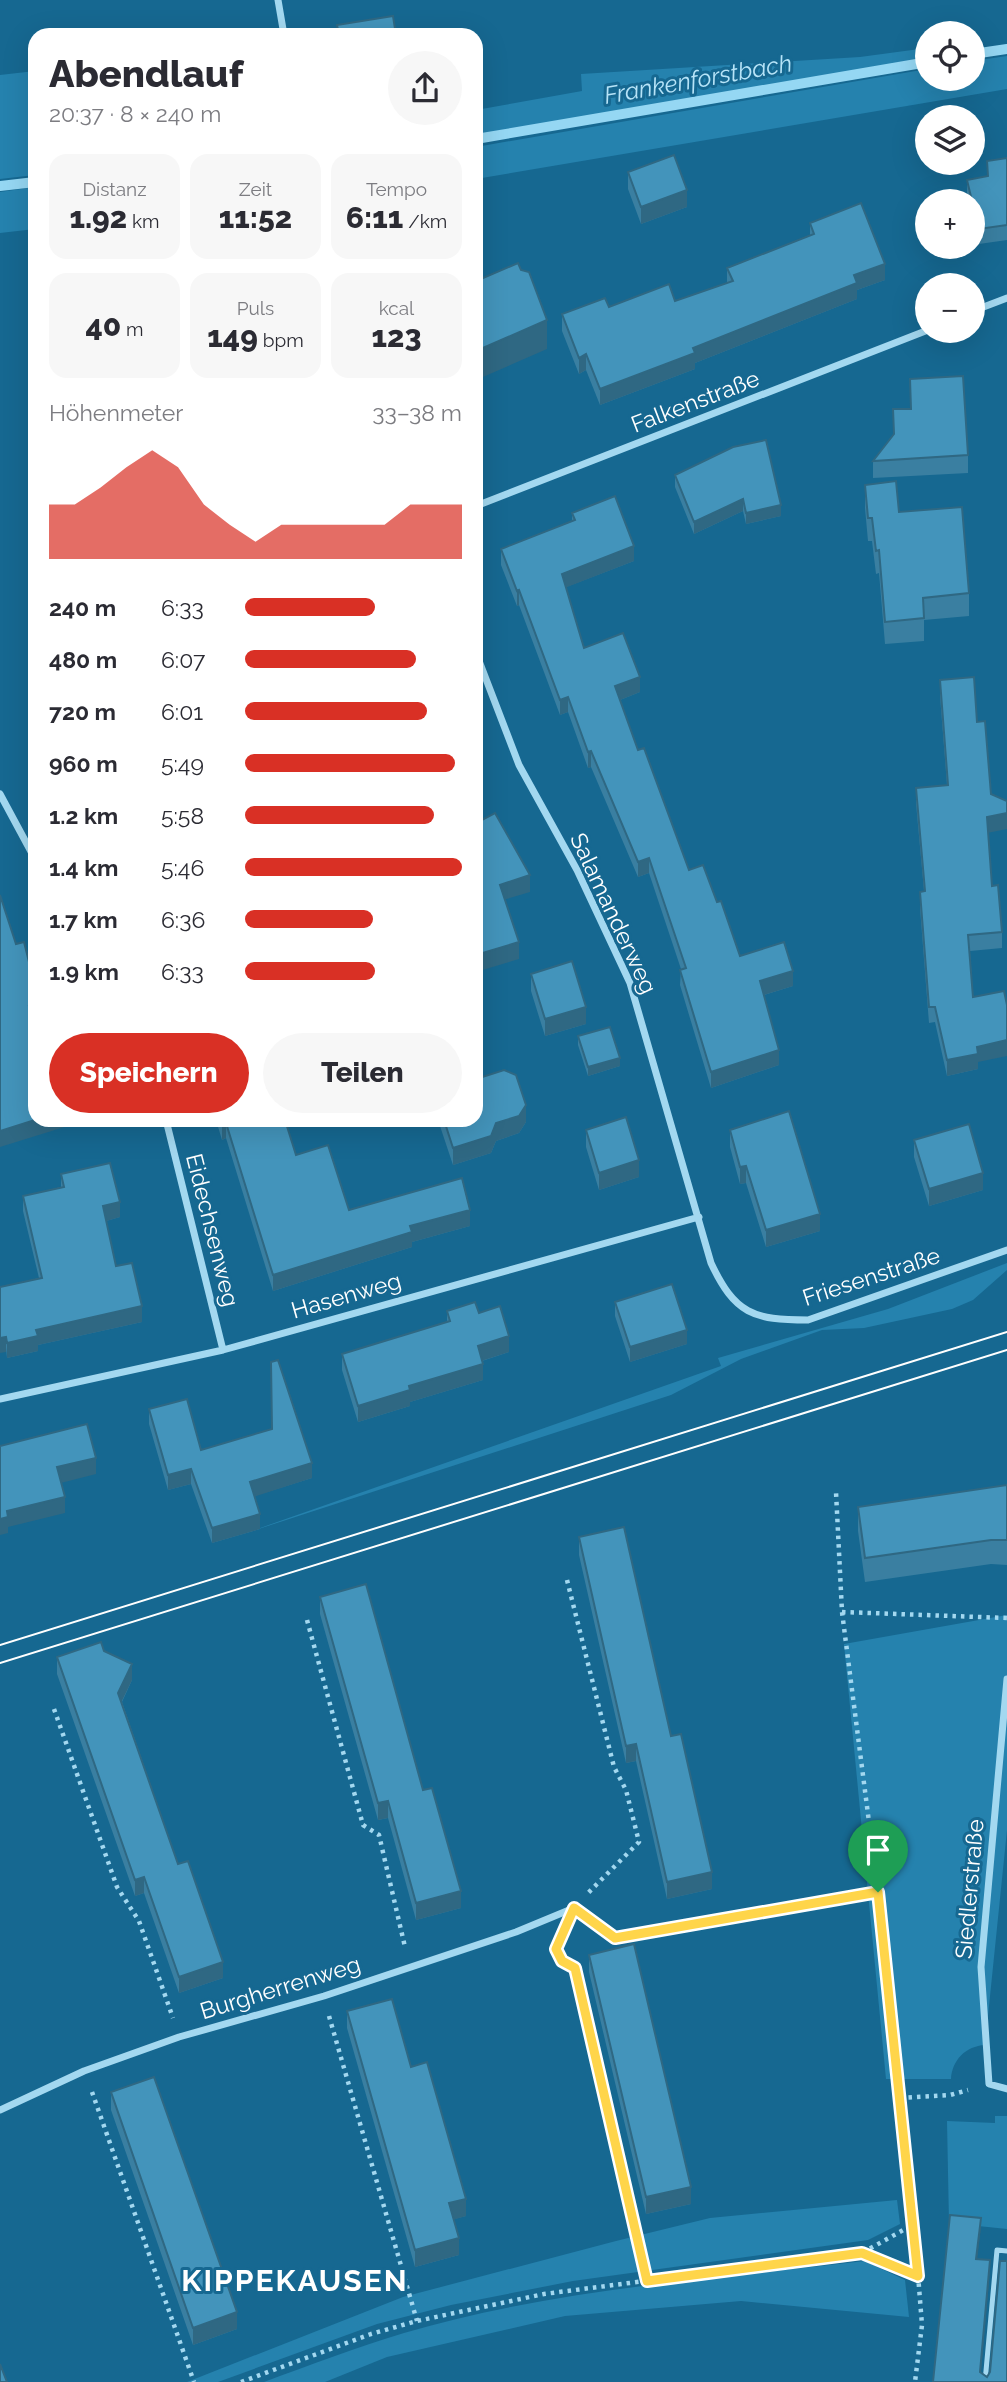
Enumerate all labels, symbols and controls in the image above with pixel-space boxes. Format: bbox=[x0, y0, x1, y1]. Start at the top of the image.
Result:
map controls bbox=[915, 21, 985, 343]
button: locate bbox=[915, 21, 985, 91]
water label: Frankenforstbach bbox=[602, 48, 794, 110]
text: Abendlauf bbox=[49, 51, 243, 96]
button: share bbox=[388, 51, 462, 125]
text: 20:37 · 8 × 240 m bbox=[49, 100, 221, 127]
button: layers bbox=[915, 105, 985, 175]
text: Distanz bbox=[82, 178, 147, 200]
text: Zeit bbox=[239, 178, 272, 200]
text: Tempo bbox=[366, 178, 427, 200]
button: + bbox=[915, 189, 985, 259]
text: 1.92 bbox=[69, 200, 127, 235]
text: 11:52 bbox=[219, 200, 292, 235]
text: 6:11 bbox=[346, 200, 403, 235]
text: km bbox=[127, 210, 160, 232]
text: /km bbox=[403, 210, 447, 232]
button: − bbox=[915, 273, 985, 343]
text: Puls bbox=[237, 297, 274, 319]
text: kcal bbox=[379, 297, 414, 319]
text: 40 bbox=[85, 308, 121, 343]
text: m bbox=[121, 318, 144, 340]
text: 149 bbox=[207, 319, 258, 354]
text: 123 bbox=[371, 319, 422, 354]
text: bpm bbox=[258, 329, 304, 351]
street label: Falkenstraße bbox=[627, 364, 763, 438]
text: Höhenmeter bbox=[49, 399, 183, 426]
text: 33–38 m bbox=[372, 399, 462, 426]
text: 240 m bbox=[49, 594, 116, 621]
text: 6:33 bbox=[161, 594, 204, 621]
text: 480 m bbox=[49, 646, 117, 673]
text: 6:07 bbox=[161, 646, 205, 673]
text: 720 m bbox=[49, 698, 116, 725]
text: 6:01 bbox=[161, 698, 203, 725]
text: 960 m bbox=[49, 750, 118, 777]
text: 5:49 bbox=[161, 750, 204, 777]
text: 1.2 km bbox=[49, 802, 118, 829]
text: 5:58 bbox=[161, 802, 204, 829]
street label: Salamanderweg bbox=[565, 828, 663, 998]
text: 1.4 km bbox=[49, 854, 118, 881]
text: 5:46 bbox=[161, 854, 204, 881]
text: 1.7 km bbox=[49, 906, 118, 933]
text: 6:36 bbox=[161, 906, 205, 933]
text: 1.9 km bbox=[49, 958, 119, 985]
text: 6:33 bbox=[161, 958, 204, 985]
button: Speichern bbox=[49, 1033, 249, 1113]
button: Teilen bbox=[263, 1033, 462, 1113]
street label: Eidechsenweg bbox=[181, 1151, 245, 1309]
street label: Friesenstraße bbox=[799, 1241, 943, 1311]
street label: Hasenweg bbox=[288, 1266, 404, 1324]
street label: Siedlerstraße bbox=[949, 1818, 989, 1960]
pin bbox=[848, 1820, 908, 1892]
icon: arrive bbox=[859, 1831, 897, 1869]
street label: Burgherrenweg bbox=[197, 1950, 363, 2024]
district label: KIPPEKAUSEN bbox=[181, 2263, 409, 2298]

